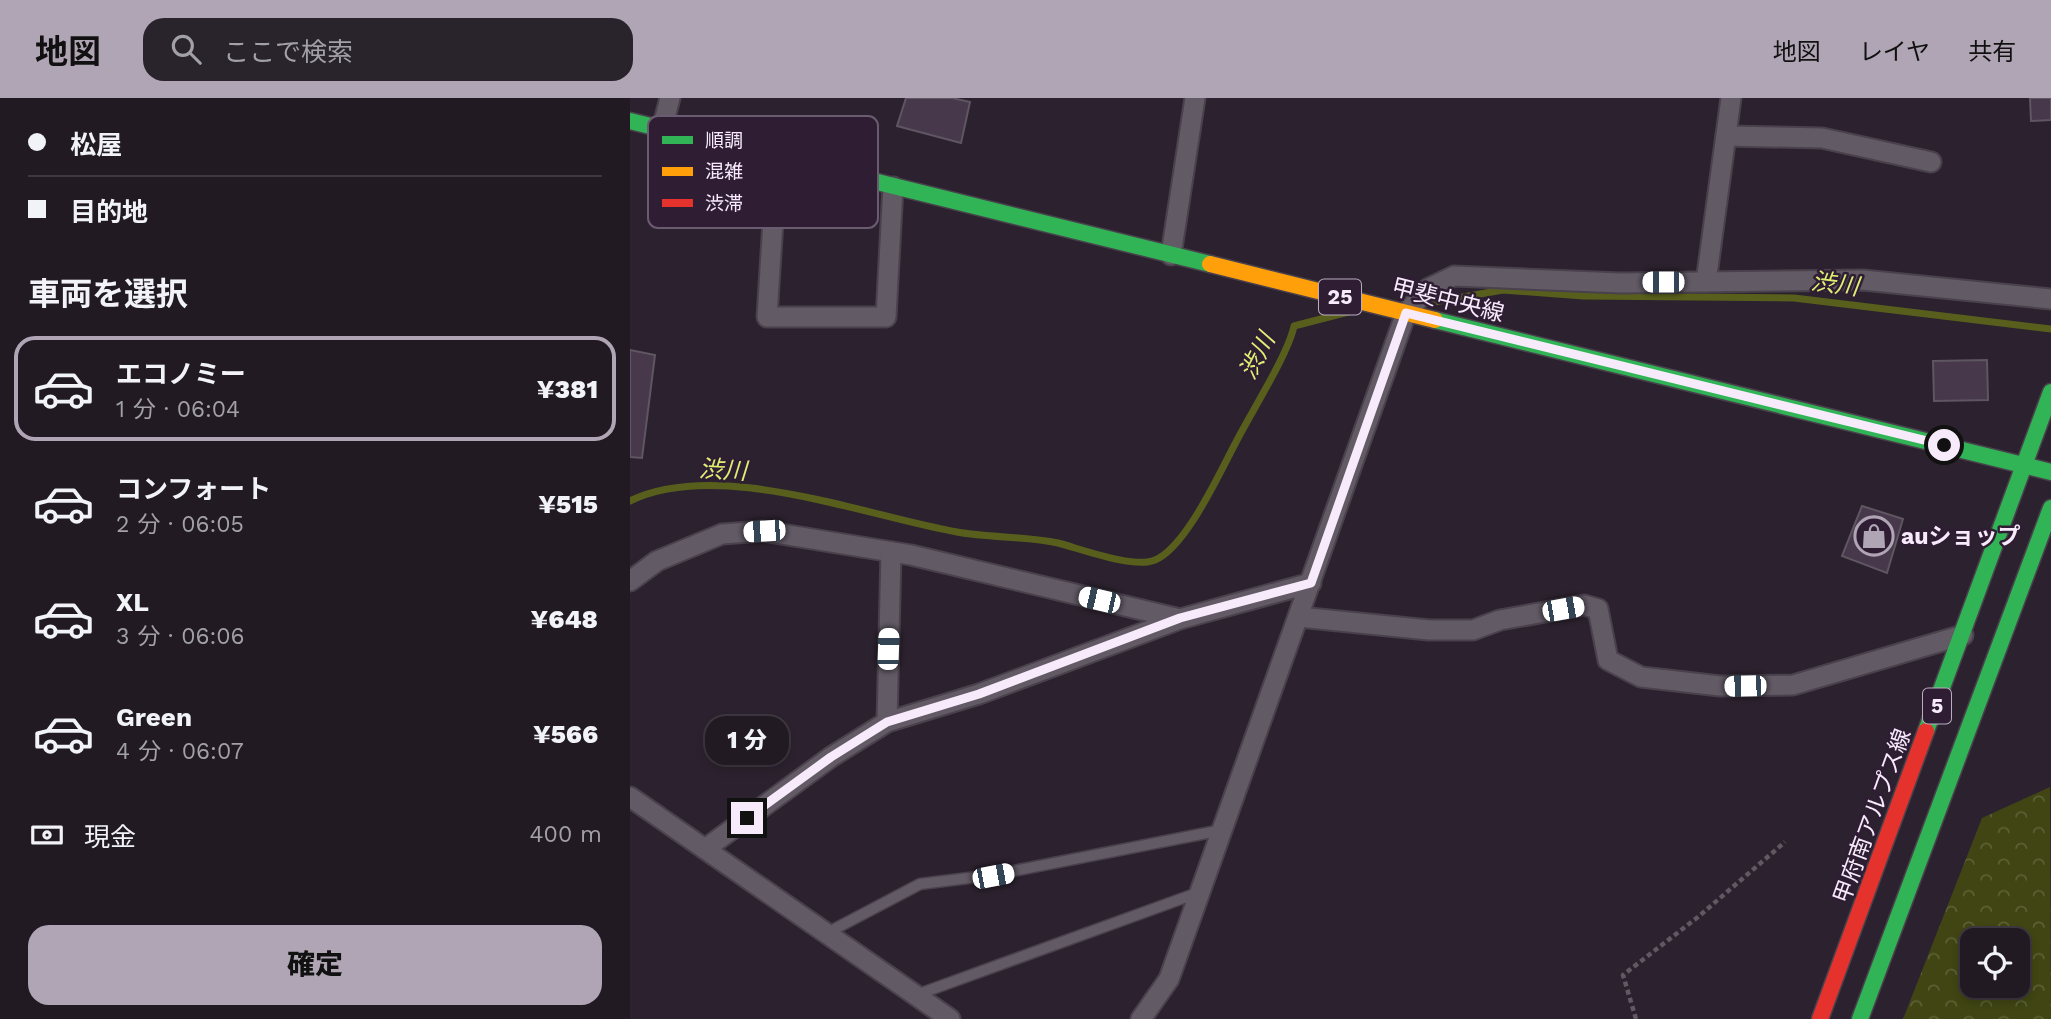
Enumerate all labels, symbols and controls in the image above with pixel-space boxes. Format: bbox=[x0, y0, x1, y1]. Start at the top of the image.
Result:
search box bbox=[143, 18, 633, 81]
icon: search bbox=[167, 30, 205, 68]
text: 地図 bbox=[35, 32, 101, 71]
text: ここで検索 bbox=[223, 37, 353, 67]
text: 地図 bbox=[1773, 38, 1821, 66]
text: レイヤ bbox=[1859, 38, 1930, 66]
text: 共有 bbox=[1968, 38, 2016, 66]
legend bbox=[648, 116, 878, 228]
text: 順調 bbox=[705, 129, 743, 152]
text: 松屋 bbox=[70, 130, 122, 160]
text: 混雑 bbox=[705, 160, 743, 183]
text: 渋滞 bbox=[705, 192, 743, 215]
text: 目的地 bbox=[70, 197, 148, 227]
water label: 渋川 bbox=[1809, 267, 1864, 301]
car bbox=[1643, 272, 1685, 293]
street label: 甲斐中央線 bbox=[1389, 273, 1507, 327]
text: 車両を選択 bbox=[28, 275, 188, 313]
road number: 25 bbox=[1319, 280, 1361, 314]
water label: 渋川 bbox=[1234, 326, 1282, 384]
icon: car bbox=[32, 357, 95, 420]
text: エコノミー bbox=[116, 359, 246, 389]
text: ¥381 bbox=[537, 374, 598, 404]
text: 1 分 · 06:04 bbox=[116, 396, 240, 423]
route start bbox=[1928, 429, 1960, 461]
water label: 渋川 bbox=[698, 455, 751, 485]
icon: car bbox=[32, 472, 95, 535]
text: コンフォート bbox=[116, 474, 271, 504]
text: ¥515 bbox=[538, 489, 598, 519]
text: 2 分 · 06:05 bbox=[116, 511, 244, 538]
shop icon: auショップ bbox=[1853, 515, 1895, 557]
car bbox=[743, 519, 786, 543]
place label: auショップ bbox=[1901, 523, 2021, 550]
car bbox=[1077, 585, 1122, 615]
icon: car bbox=[32, 587, 95, 650]
text: XL bbox=[116, 587, 149, 617]
car bbox=[1541, 595, 1586, 623]
text: ¥648 bbox=[531, 604, 598, 634]
text: 3 分 · 06:06 bbox=[116, 623, 245, 650]
car bbox=[877, 628, 900, 670]
car bbox=[1724, 675, 1767, 697]
road number: 5 bbox=[1923, 688, 1951, 724]
icon: car bbox=[32, 702, 95, 765]
text: Green bbox=[116, 702, 192, 732]
callout: 1 分 bbox=[705, 716, 789, 766]
text: ¥566 bbox=[533, 719, 598, 749]
street label: 甲府南アルプス線 bbox=[1828, 725, 1917, 907]
text: 1 分 bbox=[727, 727, 767, 754]
text: 4 分 · 06:07 bbox=[116, 738, 244, 765]
route end bbox=[731, 802, 763, 834]
icon: cash bbox=[28, 816, 66, 854]
text: 400 m bbox=[530, 821, 602, 848]
text: 現金 bbox=[84, 822, 136, 852]
car bbox=[971, 862, 1016, 890]
button: 確定 bbox=[28, 925, 602, 1005]
map controls bbox=[1960, 928, 2030, 998]
button: locate bbox=[1960, 928, 2030, 998]

